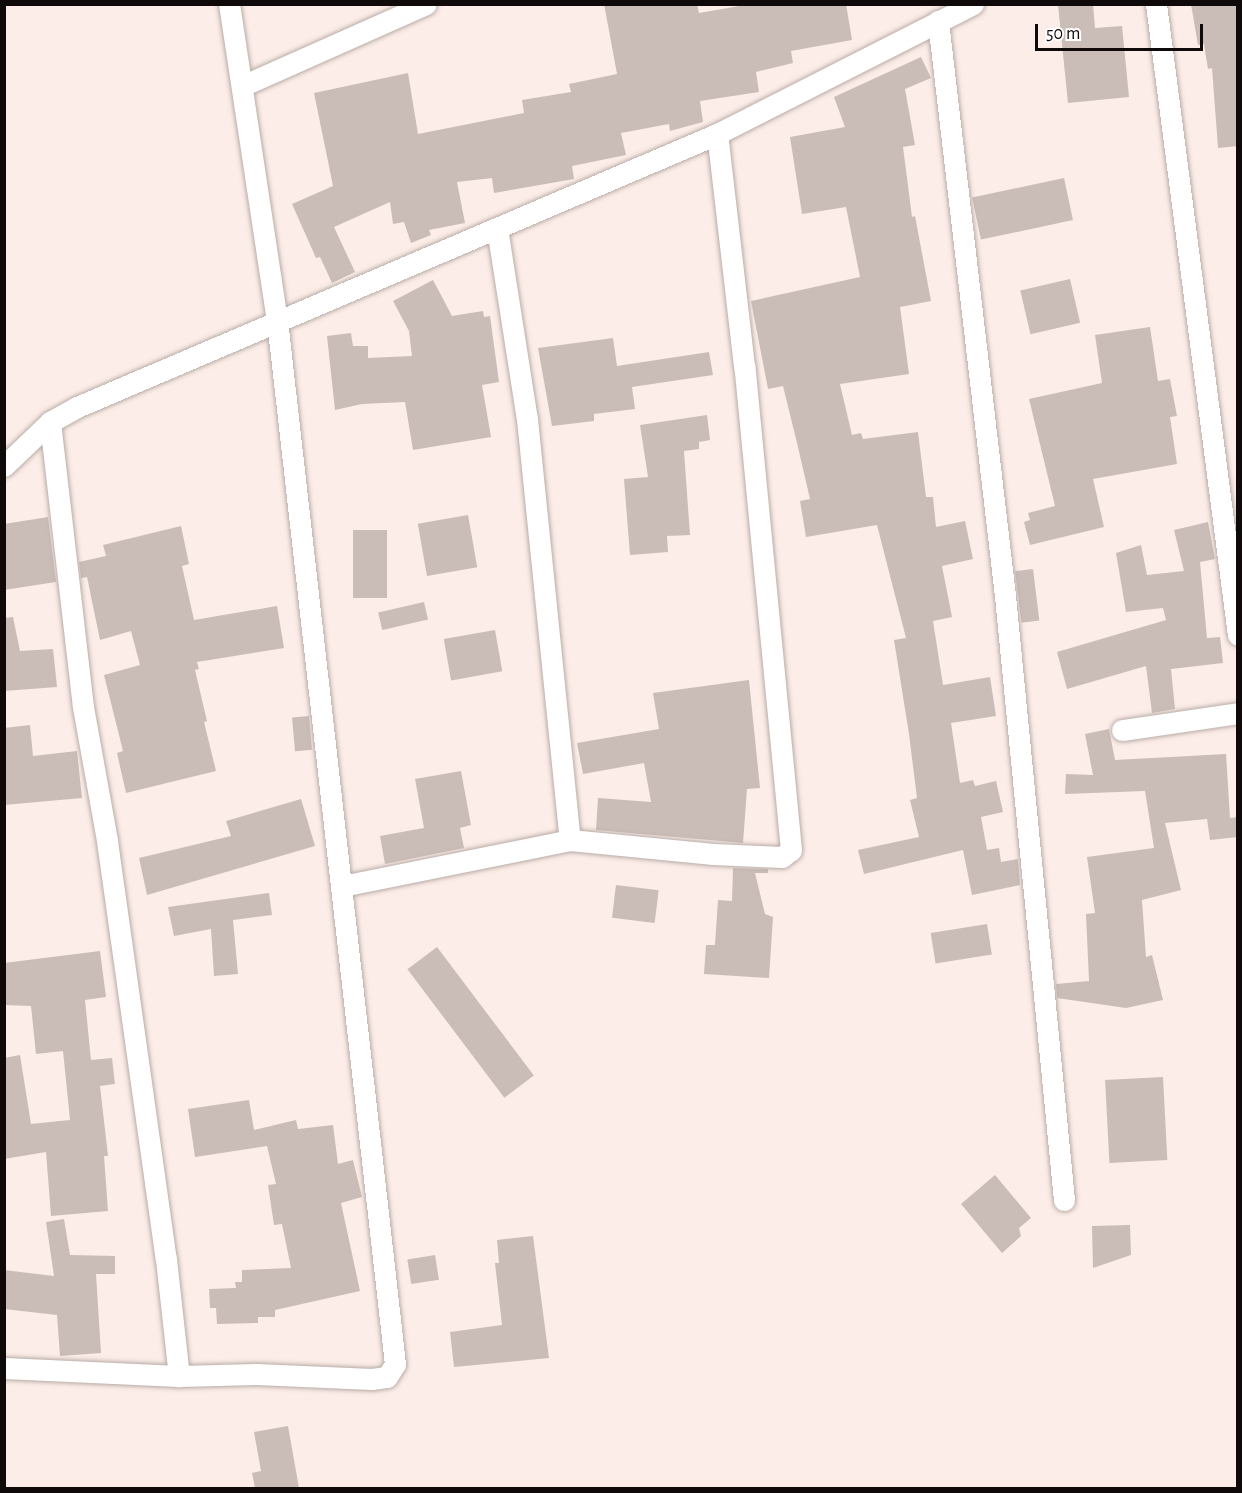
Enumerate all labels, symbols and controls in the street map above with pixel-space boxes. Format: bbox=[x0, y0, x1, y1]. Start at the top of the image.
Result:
scale bar bbox=[1038, 12, 1206, 50]
text: 50 m bbox=[1046, 25, 1080, 43]

